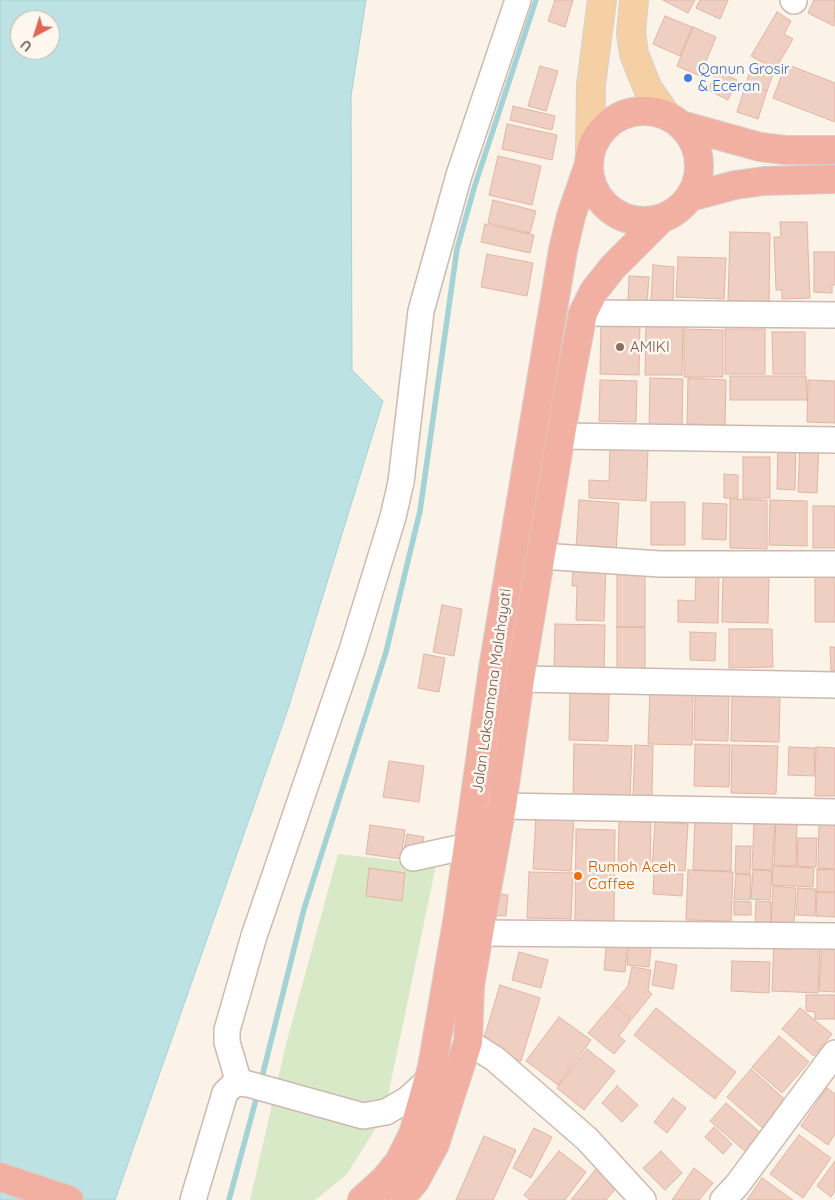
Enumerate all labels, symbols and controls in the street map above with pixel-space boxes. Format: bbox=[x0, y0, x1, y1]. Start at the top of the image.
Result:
north arrow bbox=[10, 10, 60, 60]
text: U bbox=[16, 36, 36, 56]
place label: Qanun Grosir & Eceran bbox=[698, 60, 790, 95]
marker: Qanun Grosir & Eceran bbox=[682, 72, 694, 84]
place label: AMIKI bbox=[630, 338, 670, 356]
marker: AMIKI bbox=[614, 341, 626, 353]
street label: Jalan Laksamana Malahayati bbox=[469, 588, 515, 794]
place label: Rumoh Aceh Caffee bbox=[588, 858, 676, 893]
marker: Rumoh Aceh Caffee bbox=[572, 870, 584, 882]

